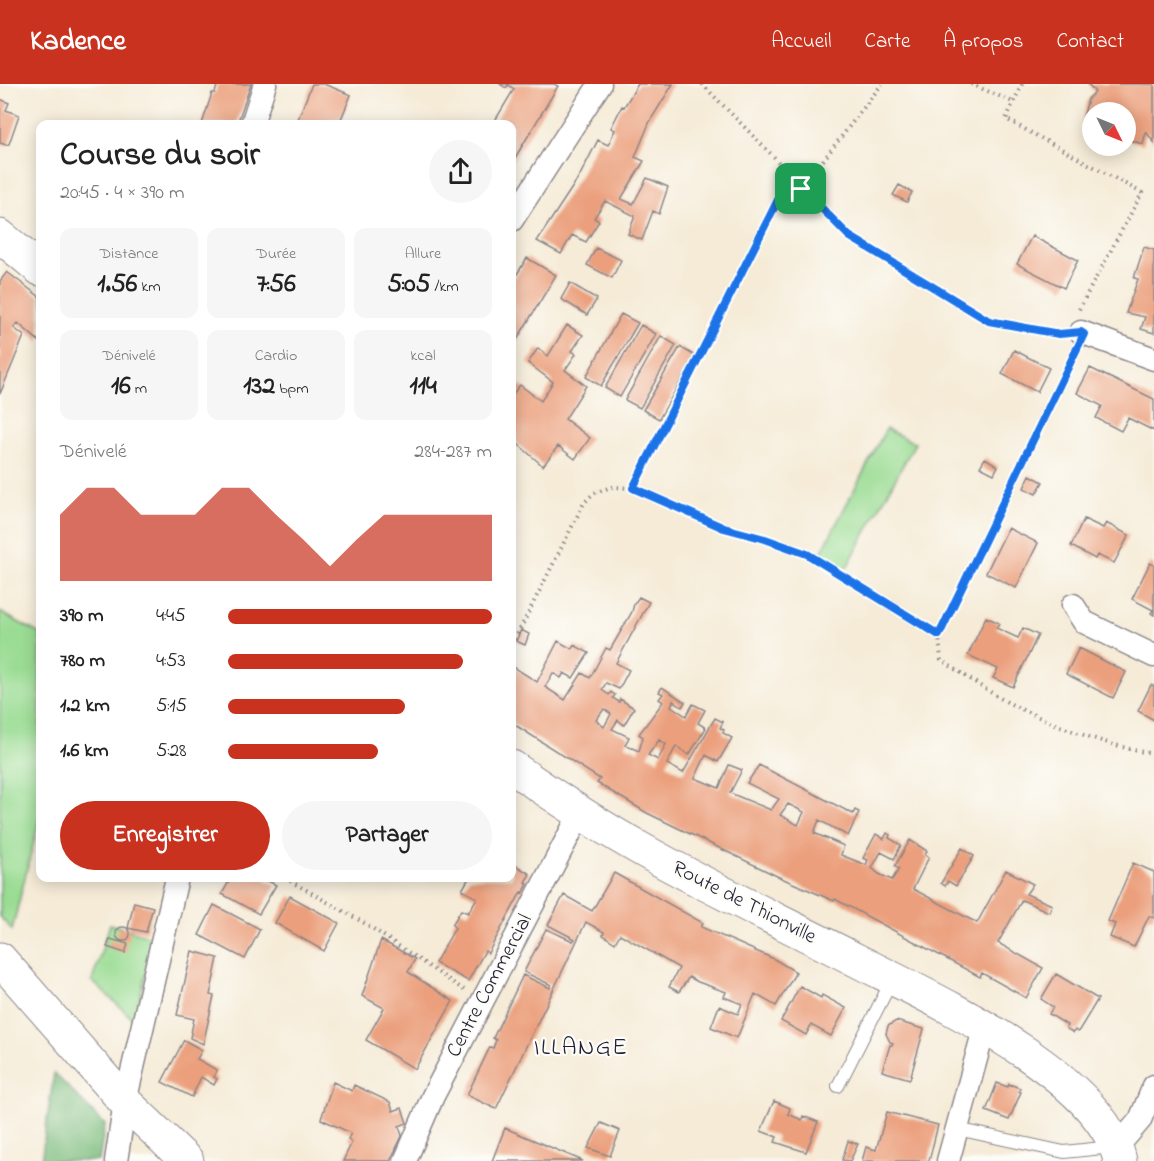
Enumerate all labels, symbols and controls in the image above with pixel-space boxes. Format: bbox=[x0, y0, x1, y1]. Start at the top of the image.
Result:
text: Kadence bbox=[30, 22, 126, 63]
text: Accueil bbox=[771, 27, 832, 57]
text: Carte bbox=[865, 27, 910, 57]
text: À propos bbox=[943, 27, 1023, 57]
text: Contact bbox=[1056, 27, 1124, 57]
north arrow bbox=[1082, 102, 1136, 156]
map controls bbox=[1082, 102, 1136, 156]
text: Course du soir bbox=[60, 132, 260, 180]
button: share bbox=[429, 140, 492, 203]
pin bbox=[775, 163, 826, 214]
icon: arrive bbox=[784, 172, 817, 205]
text: 20:45 · 4 × 390 m bbox=[60, 179, 184, 208]
text: Distance bbox=[100, 242, 158, 266]
text: Durée bbox=[256, 242, 296, 266]
text: Allure bbox=[405, 242, 441, 266]
text: 1.56 bbox=[97, 266, 137, 304]
text: 7:56 bbox=[256, 266, 296, 304]
text: 5:05 bbox=[387, 266, 430, 304]
text: km bbox=[137, 275, 161, 299]
text: /km bbox=[430, 275, 459, 299]
text: Dénivelé bbox=[102, 344, 156, 368]
text: Cardio bbox=[255, 344, 297, 368]
text: kcal bbox=[410, 344, 436, 368]
text: 16 bbox=[111, 368, 131, 406]
text: 132 bbox=[243, 368, 275, 406]
text: 114 bbox=[409, 368, 437, 406]
text: m bbox=[131, 377, 147, 401]
text: bpm bbox=[275, 377, 309, 401]
text: Dénivelé bbox=[60, 438, 127, 467]
text: 284–287 m bbox=[414, 438, 492, 467]
text: 390 m bbox=[60, 602, 103, 631]
text: 4:45 bbox=[156, 602, 186, 631]
text: 780 m bbox=[60, 647, 105, 676]
text: 4:53 bbox=[156, 647, 186, 676]
text: 1.2 km bbox=[60, 692, 110, 721]
text: 5:15 bbox=[156, 692, 187, 721]
text: 1.6 km bbox=[60, 737, 109, 766]
text: 5:28 bbox=[156, 737, 187, 766]
button: Enregistrer bbox=[60, 801, 270, 870]
button: Partager bbox=[282, 801, 492, 870]
street label: Route de Thionville bbox=[667, 854, 822, 953]
street label: Centre Commercial bbox=[440, 909, 540, 1063]
district label: ILLANGE bbox=[534, 1031, 628, 1066]

